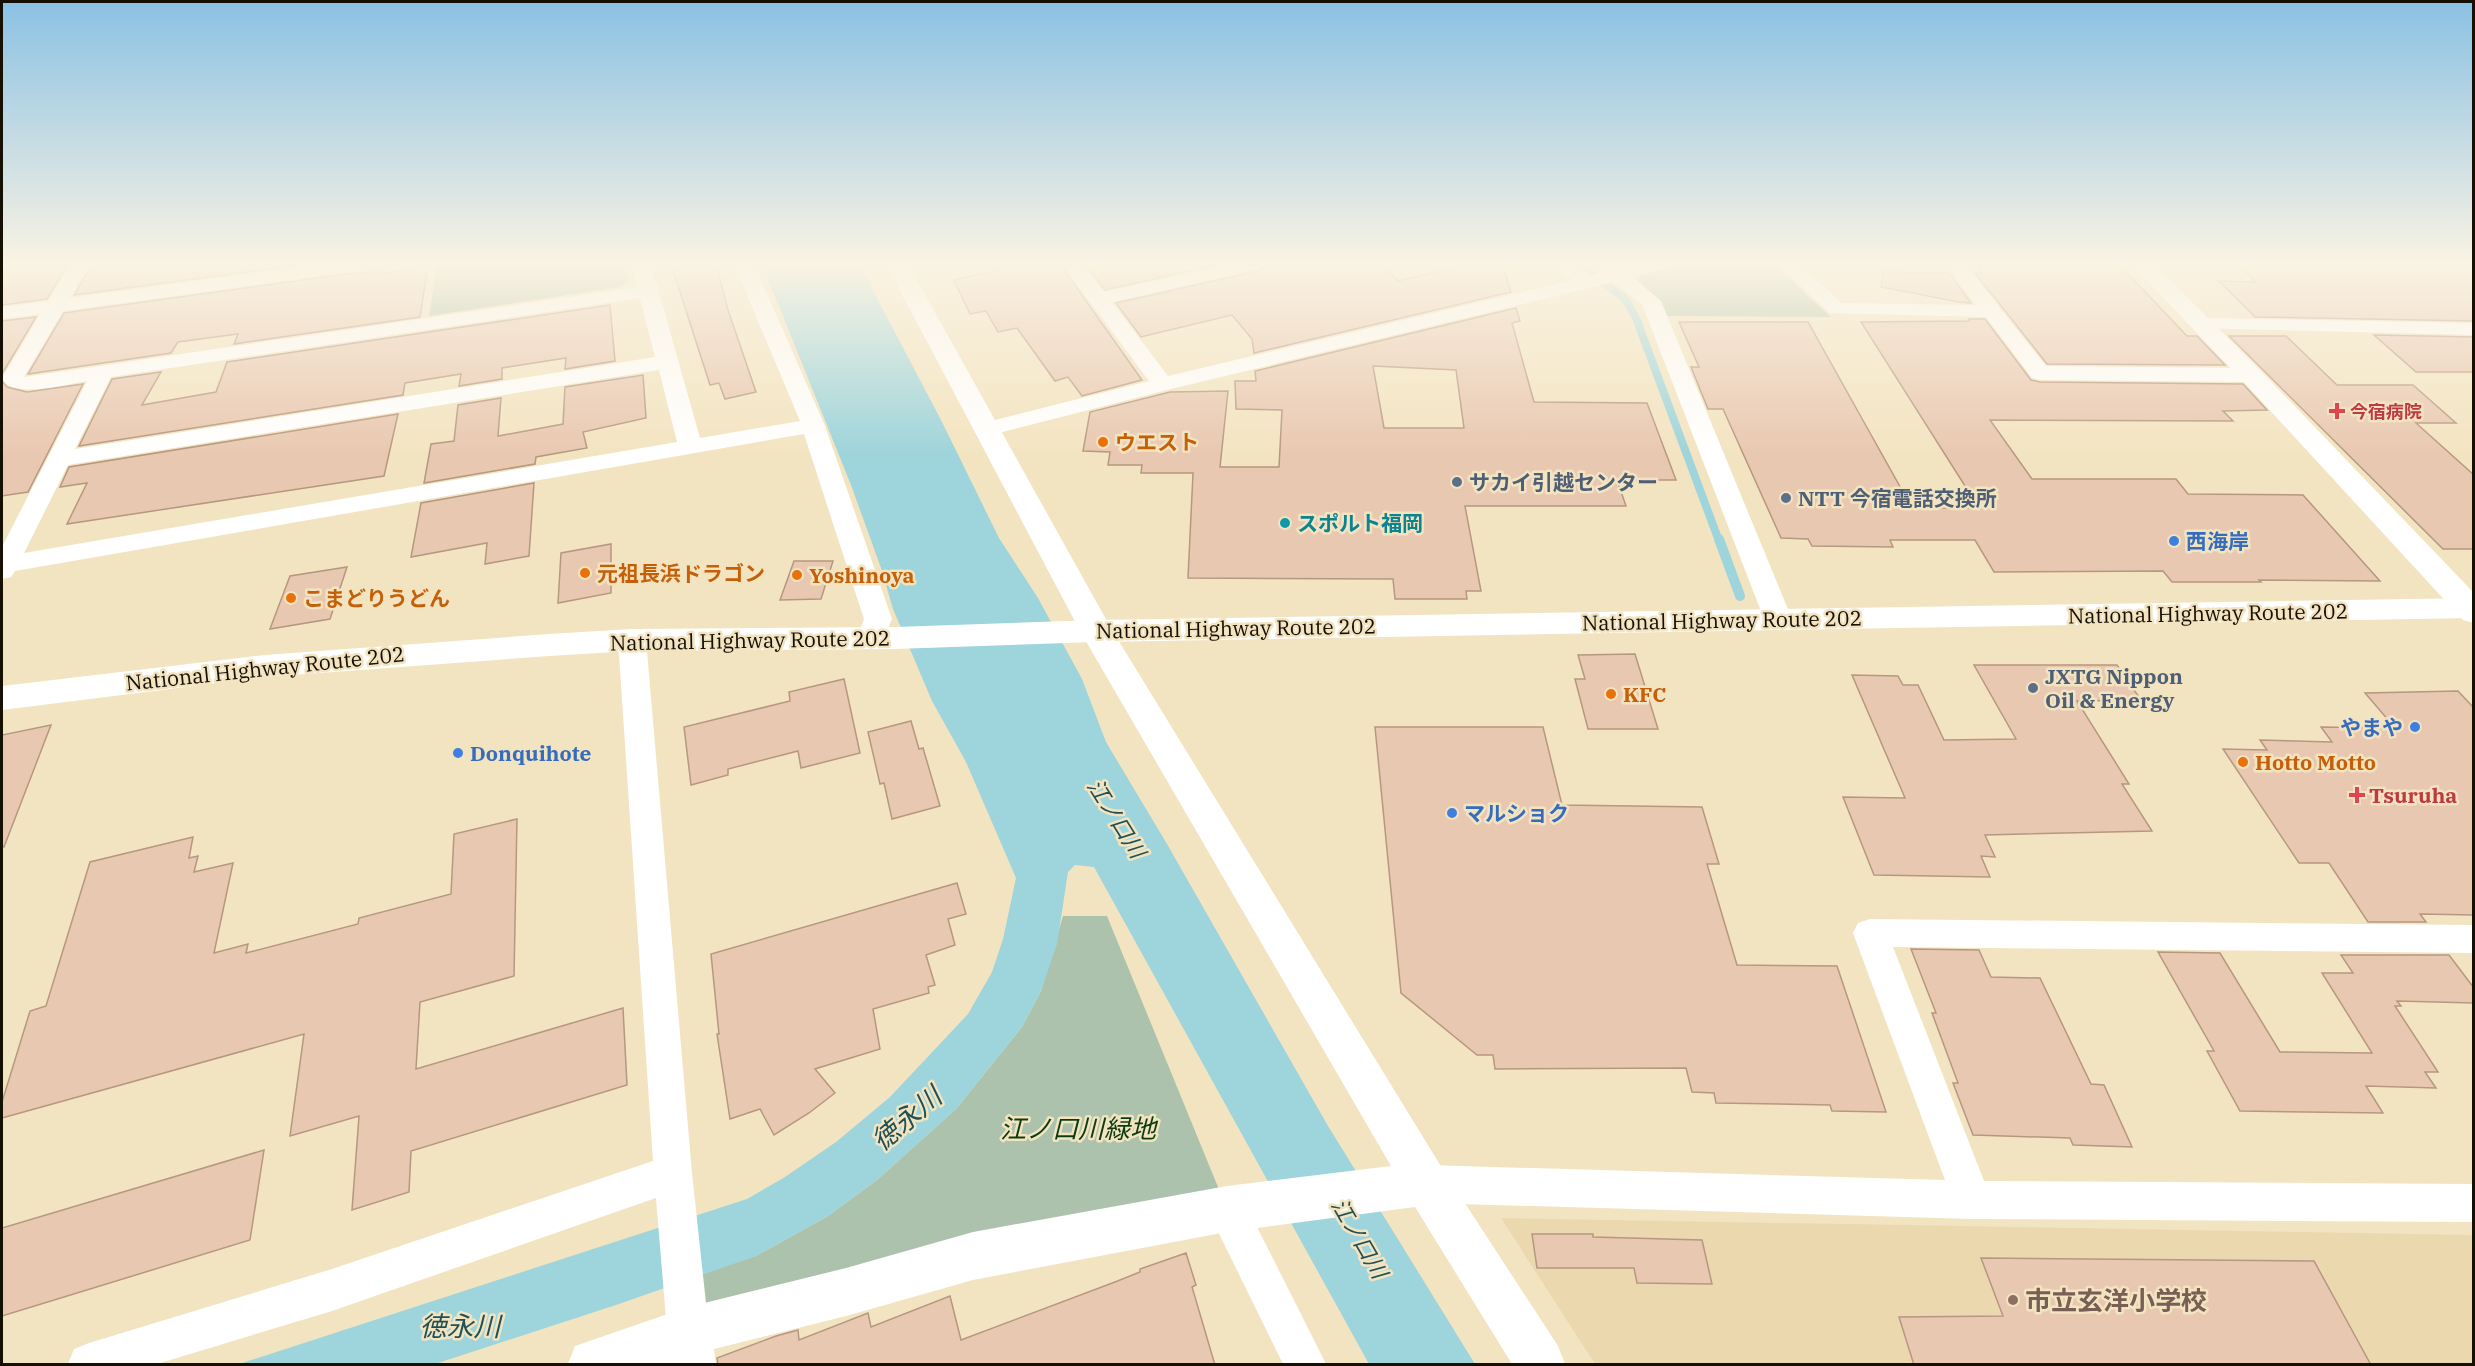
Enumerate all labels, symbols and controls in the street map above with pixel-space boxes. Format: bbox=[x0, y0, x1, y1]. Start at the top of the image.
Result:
place label: 今宿病院 bbox=[2350, 400, 2422, 423]
marker: 今宿病院 bbox=[2328, 402, 2346, 420]
place label: ウエスト bbox=[1115, 428, 1199, 456]
marker: ウエスト bbox=[1096, 435, 1110, 449]
place label: サカイ引越センター bbox=[1469, 468, 1658, 496]
marker: サカイ引越センター bbox=[1450, 475, 1464, 489]
place label: NTT 今宿電話交換所 bbox=[1798, 484, 1997, 512]
marker: NTT 今宿電話交換所 bbox=[1779, 491, 1793, 505]
place label: スポルト福岡 bbox=[1297, 509, 1423, 537]
marker: スポルト福岡 bbox=[1278, 516, 1292, 530]
place label: 西海岸 bbox=[2186, 527, 2249, 555]
marker: 西海岸 bbox=[2167, 534, 2181, 548]
place label: 元祖長浜ドラゴン bbox=[597, 559, 765, 587]
place label: Yoshinoya bbox=[809, 561, 915, 589]
marker: 元祖長浜ドラゴン bbox=[578, 566, 592, 580]
marker: Yoshinoya bbox=[790, 568, 804, 582]
place label: こまどりうどん bbox=[303, 584, 450, 612]
marker: こまどりうどん bbox=[284, 591, 298, 605]
street label: National Highway Route 202 bbox=[2068, 597, 2348, 629]
street label: National Highway Route 202 bbox=[1582, 604, 1862, 636]
street label: National Highway Route 202 bbox=[1096, 612, 1376, 644]
street label: National Highway Route 202 bbox=[610, 624, 890, 656]
street label: National Highway Route 202 bbox=[124, 639, 406, 697]
place label: JXTG Nippon Oil & Energy bbox=[2045, 662, 2183, 714]
place label: KFC bbox=[1623, 680, 1666, 708]
marker: JXTG Nippon Oil & Energy bbox=[2026, 681, 2040, 695]
marker: KFC bbox=[1604, 687, 1618, 701]
place label: やまや bbox=[2340, 713, 2403, 741]
marker: やまや bbox=[2408, 720, 2422, 734]
place label: Donquihote bbox=[470, 739, 591, 767]
marker: Donquihote bbox=[451, 746, 465, 760]
place label: Hotto Motto bbox=[2255, 748, 2376, 776]
marker: Hotto Motto bbox=[2236, 755, 2250, 769]
water label: 江ノ口川 bbox=[1081, 773, 1154, 865]
place label: Tsuruha bbox=[2369, 781, 2457, 809]
marker: Tsuruha bbox=[2350, 788, 2364, 802]
place label: マルショク bbox=[1464, 799, 1569, 827]
marker: マルショク bbox=[1445, 806, 1459, 820]
water label: 徳永川 bbox=[864, 1077, 951, 1157]
park label: 江ノ口川緑地 bbox=[1000, 1111, 1159, 1145]
water label: 江ノ口川 bbox=[1325, 1193, 1396, 1285]
place label: 市立玄洋小学校 bbox=[2025, 1283, 2207, 1317]
marker: 市立玄洋小学校 bbox=[2006, 1293, 2020, 1307]
water label: 徳永川 bbox=[420, 1308, 503, 1343]

